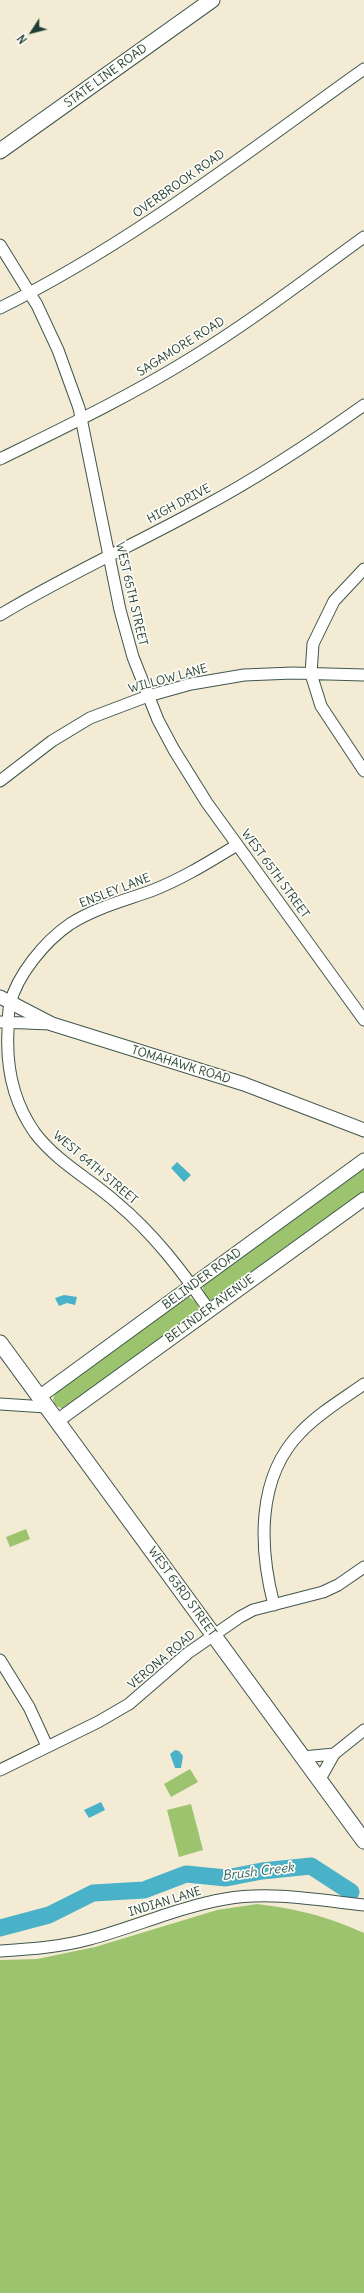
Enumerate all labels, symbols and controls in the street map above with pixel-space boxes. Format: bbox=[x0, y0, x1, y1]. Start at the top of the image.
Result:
north arrow bbox=[12, 12, 52, 52]
text: N bbox=[14, 32, 30, 46]
street label: STATE LINE ROAD bbox=[62, 41, 150, 111]
street label: OVERBROOK ROAD bbox=[130, 147, 228, 221]
street label: SAGAMORE ROAD bbox=[135, 314, 227, 380]
street label: HIGH DRIVE bbox=[145, 481, 213, 527]
street label: WEST 65TH STREET bbox=[112, 541, 150, 647]
street label: WILLOW LANE bbox=[127, 662, 209, 696]
street label: WEST 65TH STREET bbox=[238, 827, 312, 921]
street label: ENSLEY LANE bbox=[78, 871, 152, 911]
street label: TOMAHAWK ROAD bbox=[130, 1043, 232, 1087]
street label: WEST 64TH STREET bbox=[50, 1128, 140, 1208]
street label: BELINDER ROAD bbox=[160, 1246, 244, 1312]
street label: BELINDER AVENUE bbox=[163, 1272, 257, 1346]
street label: WEST 63RD STREET bbox=[145, 1544, 219, 1640]
street label: VERONA ROAD bbox=[125, 1628, 199, 1692]
water label: Brush Creek bbox=[221, 1860, 295, 1884]
street label: INDIAN LANE bbox=[127, 1884, 203, 1920]

